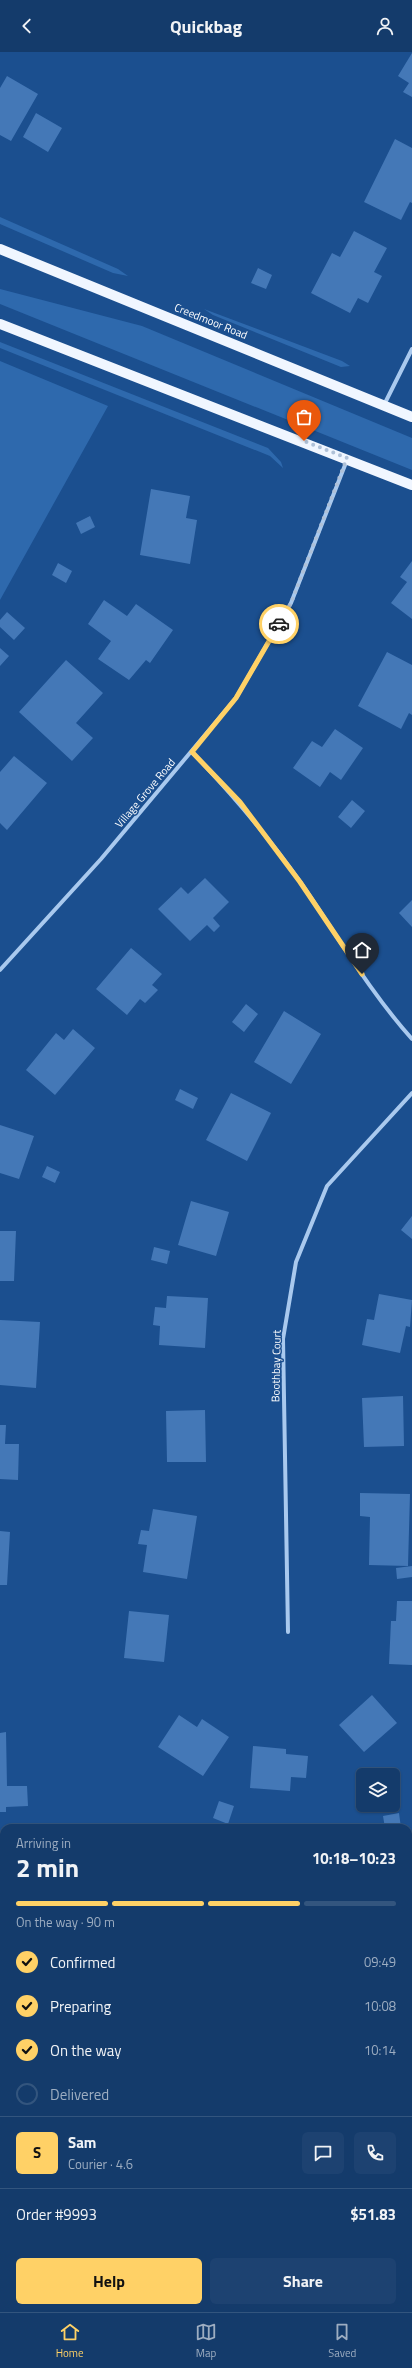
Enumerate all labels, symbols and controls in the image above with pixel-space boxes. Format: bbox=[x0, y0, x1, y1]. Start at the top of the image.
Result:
text: Quickbag bbox=[170, 13, 242, 40]
icon: back bbox=[16, 15, 38, 37]
icon: person bbox=[374, 15, 396, 37]
street label: Creedmoor Road bbox=[172, 299, 250, 343]
pin bbox=[287, 400, 321, 441]
icon: bag bbox=[293, 406, 315, 428]
courier bbox=[259, 604, 299, 644]
icon: car bbox=[268, 613, 290, 635]
street label: Village Grove Road bbox=[111, 755, 179, 831]
pin bbox=[345, 933, 379, 974]
icon: home bbox=[351, 939, 373, 961]
street label: Boothbay Court bbox=[267, 1330, 285, 1402]
map controls bbox=[356, 1768, 400, 1812]
button: layers bbox=[356, 1768, 400, 1812]
text: Arriving in bbox=[16, 1833, 71, 1853]
text: 10:18–10:23 bbox=[312, 1847, 396, 1870]
text: 2 min bbox=[16, 1848, 79, 1887]
text: On the way · 90 m bbox=[16, 1912, 115, 1932]
icon: check bbox=[16, 1951, 38, 1973]
text: Confirmed bbox=[50, 1951, 115, 1974]
text: 09:49 bbox=[364, 1952, 396, 1972]
icon: check bbox=[16, 1995, 38, 2017]
text: Preparing bbox=[50, 1995, 111, 2018]
text: 10:08 bbox=[364, 1996, 396, 2016]
icon: check bbox=[16, 2039, 38, 2061]
text: On the way bbox=[50, 2039, 122, 2062]
text: 10:14 bbox=[364, 2040, 396, 2060]
text: Delivered bbox=[50, 2083, 109, 2106]
text: Sam bbox=[68, 2131, 96, 2154]
button: chat bbox=[302, 2132, 344, 2174]
button: phone bbox=[354, 2132, 396, 2174]
text: S bbox=[33, 2141, 41, 2164]
text: Courier · 4.6 bbox=[68, 2154, 133, 2174]
text: Order #9993 bbox=[16, 2203, 97, 2226]
text: $51.83 bbox=[350, 2203, 396, 2226]
button: Help bbox=[16, 2258, 202, 2304]
button: Share bbox=[210, 2258, 396, 2304]
tab: Home bbox=[56, 2321, 84, 2361]
tab: Map bbox=[195, 2321, 217, 2361]
tab: Saved bbox=[328, 2321, 356, 2361]

